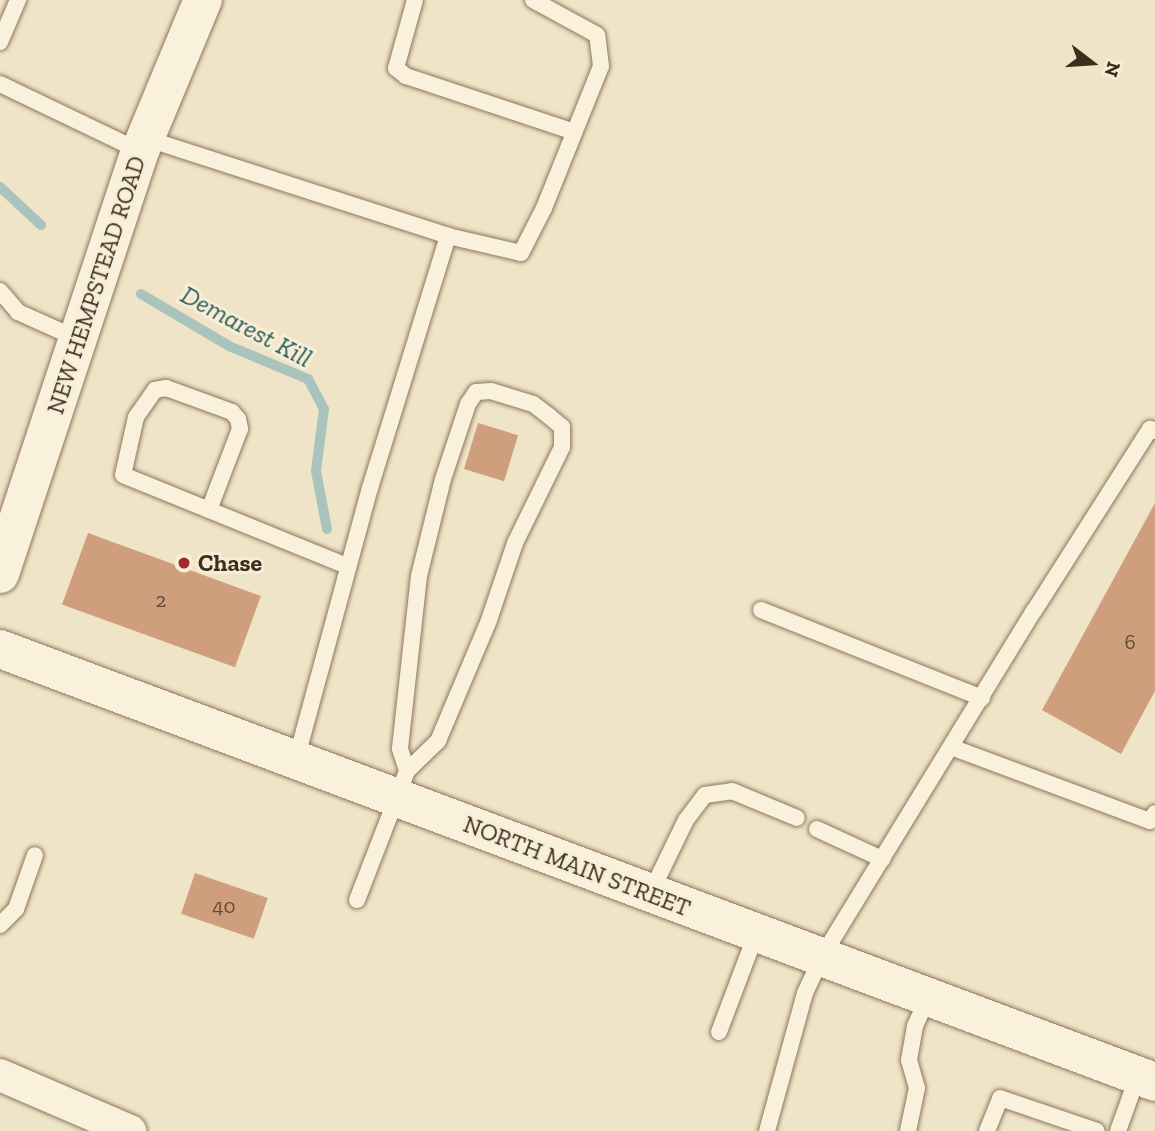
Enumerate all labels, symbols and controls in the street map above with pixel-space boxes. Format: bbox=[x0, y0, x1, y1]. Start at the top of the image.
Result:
north arrow bbox=[1057, 28, 1127, 98]
text: N bbox=[1099, 59, 1126, 80]
street label: NEW HEMPSTEAD ROAD bbox=[41, 152, 151, 418]
water label: Demarest Kill bbox=[175, 280, 317, 374]
place label: Chase bbox=[198, 549, 262, 577]
marker: Chase bbox=[176, 555, 192, 571]
house number: 2 bbox=[156, 587, 166, 613]
house number: 6 bbox=[1124, 629, 1136, 655]
street label: NORTH MAIN STREET bbox=[459, 809, 695, 923]
house number: 40 bbox=[212, 893, 236, 919]

